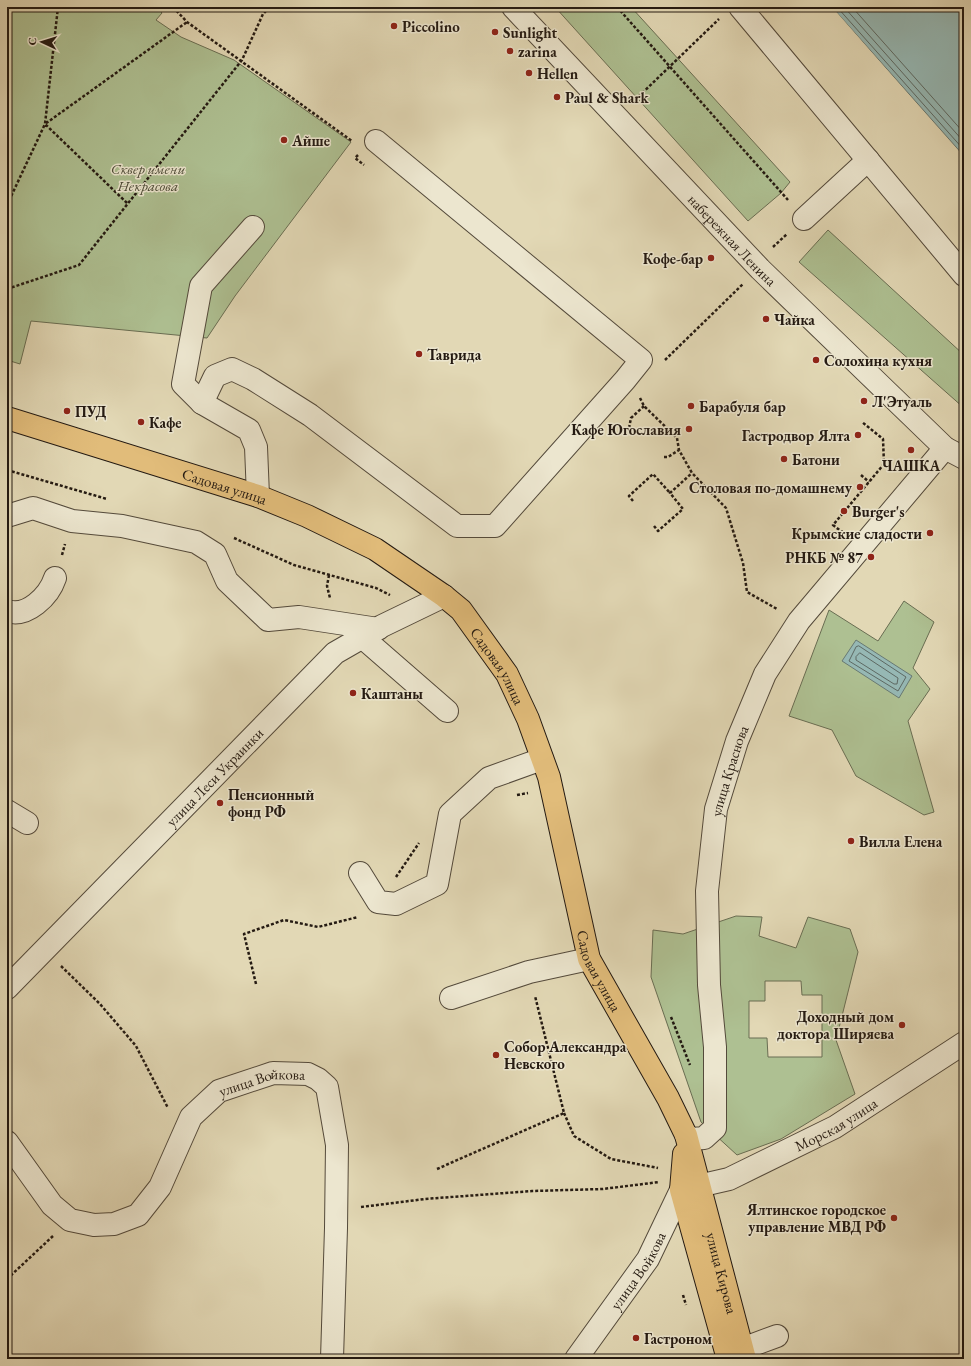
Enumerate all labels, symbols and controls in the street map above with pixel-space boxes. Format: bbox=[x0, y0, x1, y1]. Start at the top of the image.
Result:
place label: Piccolino bbox=[402, 17, 460, 36]
marker: Piccolino bbox=[389, 21, 399, 31]
north arrow bbox=[22, 22, 62, 62]
place label: Sunlight bbox=[503, 23, 558, 42]
marker: Sunlight bbox=[490, 27, 500, 37]
text: С bbox=[25, 37, 39, 46]
place label: zarina bbox=[518, 42, 557, 61]
marker: zarina bbox=[505, 46, 515, 56]
place label: Hellen bbox=[537, 64, 579, 83]
marker: Hellen bbox=[524, 68, 534, 78]
place label: Paul & Shark bbox=[565, 88, 650, 107]
marker: Paul & Shark bbox=[552, 92, 562, 102]
place label: Айше bbox=[291, 131, 330, 150]
marker: Айше bbox=[279, 135, 289, 145]
park label: Сквер имени Некрасова bbox=[111, 159, 185, 195]
street label: набережная Ленина bbox=[684, 190, 781, 290]
place label: Кофе-бар bbox=[643, 249, 703, 268]
marker: Кофе-бар bbox=[706, 253, 716, 263]
place label: Чайка bbox=[774, 310, 815, 329]
marker: Чайка bbox=[761, 314, 771, 324]
place label: Таврида bbox=[427, 345, 482, 364]
marker: Таврида bbox=[414, 349, 424, 359]
place label: Солохина кухня bbox=[824, 351, 932, 370]
marker: Солохина кухня bbox=[811, 355, 821, 365]
place label: Л'Этуаль bbox=[872, 392, 932, 411]
marker: Л'Этуаль bbox=[859, 396, 869, 406]
place label: Барабуля бар bbox=[699, 397, 786, 416]
marker: Барабуля бар bbox=[686, 401, 696, 411]
place label: ПУД bbox=[75, 402, 107, 421]
marker: ПУД bbox=[62, 406, 72, 416]
place label: Кафе bbox=[149, 413, 181, 432]
marker: Кафе bbox=[136, 417, 146, 427]
place label: Кафе Югославия bbox=[571, 420, 681, 439]
marker: Кафе Югославия bbox=[684, 424, 694, 434]
place label: Гастродвор Ялта bbox=[742, 426, 850, 445]
marker: Гастродвор Ялта bbox=[853, 430, 863, 440]
marker: ЧАШКА bbox=[906, 445, 916, 455]
place label: Батони bbox=[792, 450, 840, 469]
marker: Батони bbox=[779, 454, 789, 464]
place label: ЧАШКА bbox=[882, 456, 941, 475]
street label: Садовая улица bbox=[180, 464, 270, 508]
place label: Столовая по-домашнему bbox=[689, 478, 853, 497]
marker: Столовая по-домашнему bbox=[855, 482, 865, 492]
place label: Burger's bbox=[852, 502, 905, 521]
marker: Burger's bbox=[839, 506, 849, 516]
place label: Крымские сладости bbox=[791, 524, 922, 543]
marker: Крымские сладости bbox=[925, 528, 935, 538]
place label: РНКБ № 87 bbox=[785, 548, 863, 567]
marker: РНКБ № 87 bbox=[866, 552, 876, 562]
street label: Садовая улица bbox=[467, 623, 529, 707]
place label: Каштаны bbox=[361, 684, 423, 703]
marker: Каштаны bbox=[348, 688, 358, 698]
street label: улица Краснова bbox=[706, 722, 752, 817]
street label: улица Леси Украинки bbox=[161, 723, 267, 830]
place label: Пенсионный фонд РФ bbox=[228, 785, 314, 821]
marker: Пенсионный фонд РФ bbox=[215, 798, 225, 808]
place label: Вилла Елена bbox=[859, 832, 943, 851]
marker: Вилла Елена bbox=[846, 836, 856, 846]
street label: Садовая улица bbox=[573, 928, 626, 1015]
place label: Доходный дом доктора Ширяева bbox=[777, 1007, 894, 1043]
marker: Доходный дом доктора Ширяева bbox=[897, 1020, 907, 1030]
place label: Собор Александра Невского bbox=[504, 1037, 627, 1073]
marker: Собор Александра Невского bbox=[491, 1050, 501, 1060]
street label: улица Войкова bbox=[216, 1063, 305, 1100]
street label: Морская улица bbox=[791, 1093, 880, 1155]
place label: Ялтинское городское управление МВД РФ bbox=[745, 1200, 886, 1236]
marker: Ялтинское городское управление МВД РФ bbox=[889, 1213, 899, 1223]
street label: улица Войкова bbox=[605, 1229, 669, 1313]
street label: улица Кирова bbox=[702, 1230, 742, 1316]
place label: Гастроном bbox=[644, 1329, 712, 1348]
marker: Гастроном bbox=[631, 1333, 641, 1343]

